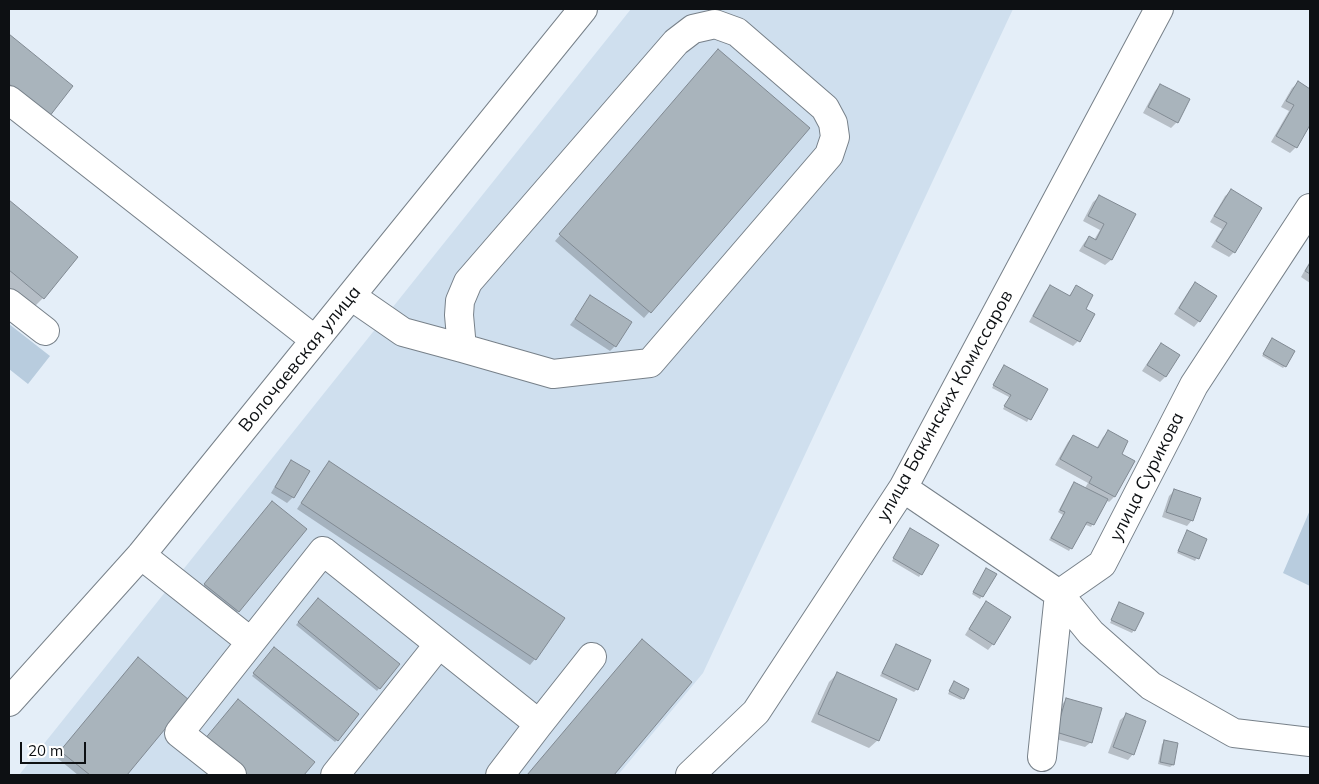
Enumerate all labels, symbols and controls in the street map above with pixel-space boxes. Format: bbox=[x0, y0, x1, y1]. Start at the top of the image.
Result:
street label: Волочаевская улица bbox=[235, 282, 365, 436]
street label: улица Бакинских Комиссаров bbox=[872, 287, 1018, 525]
street label: улица Сурикова bbox=[1105, 409, 1189, 545]
scale bar bbox=[22, 732, 89, 764]
text: 20 m bbox=[28, 741, 63, 760]

